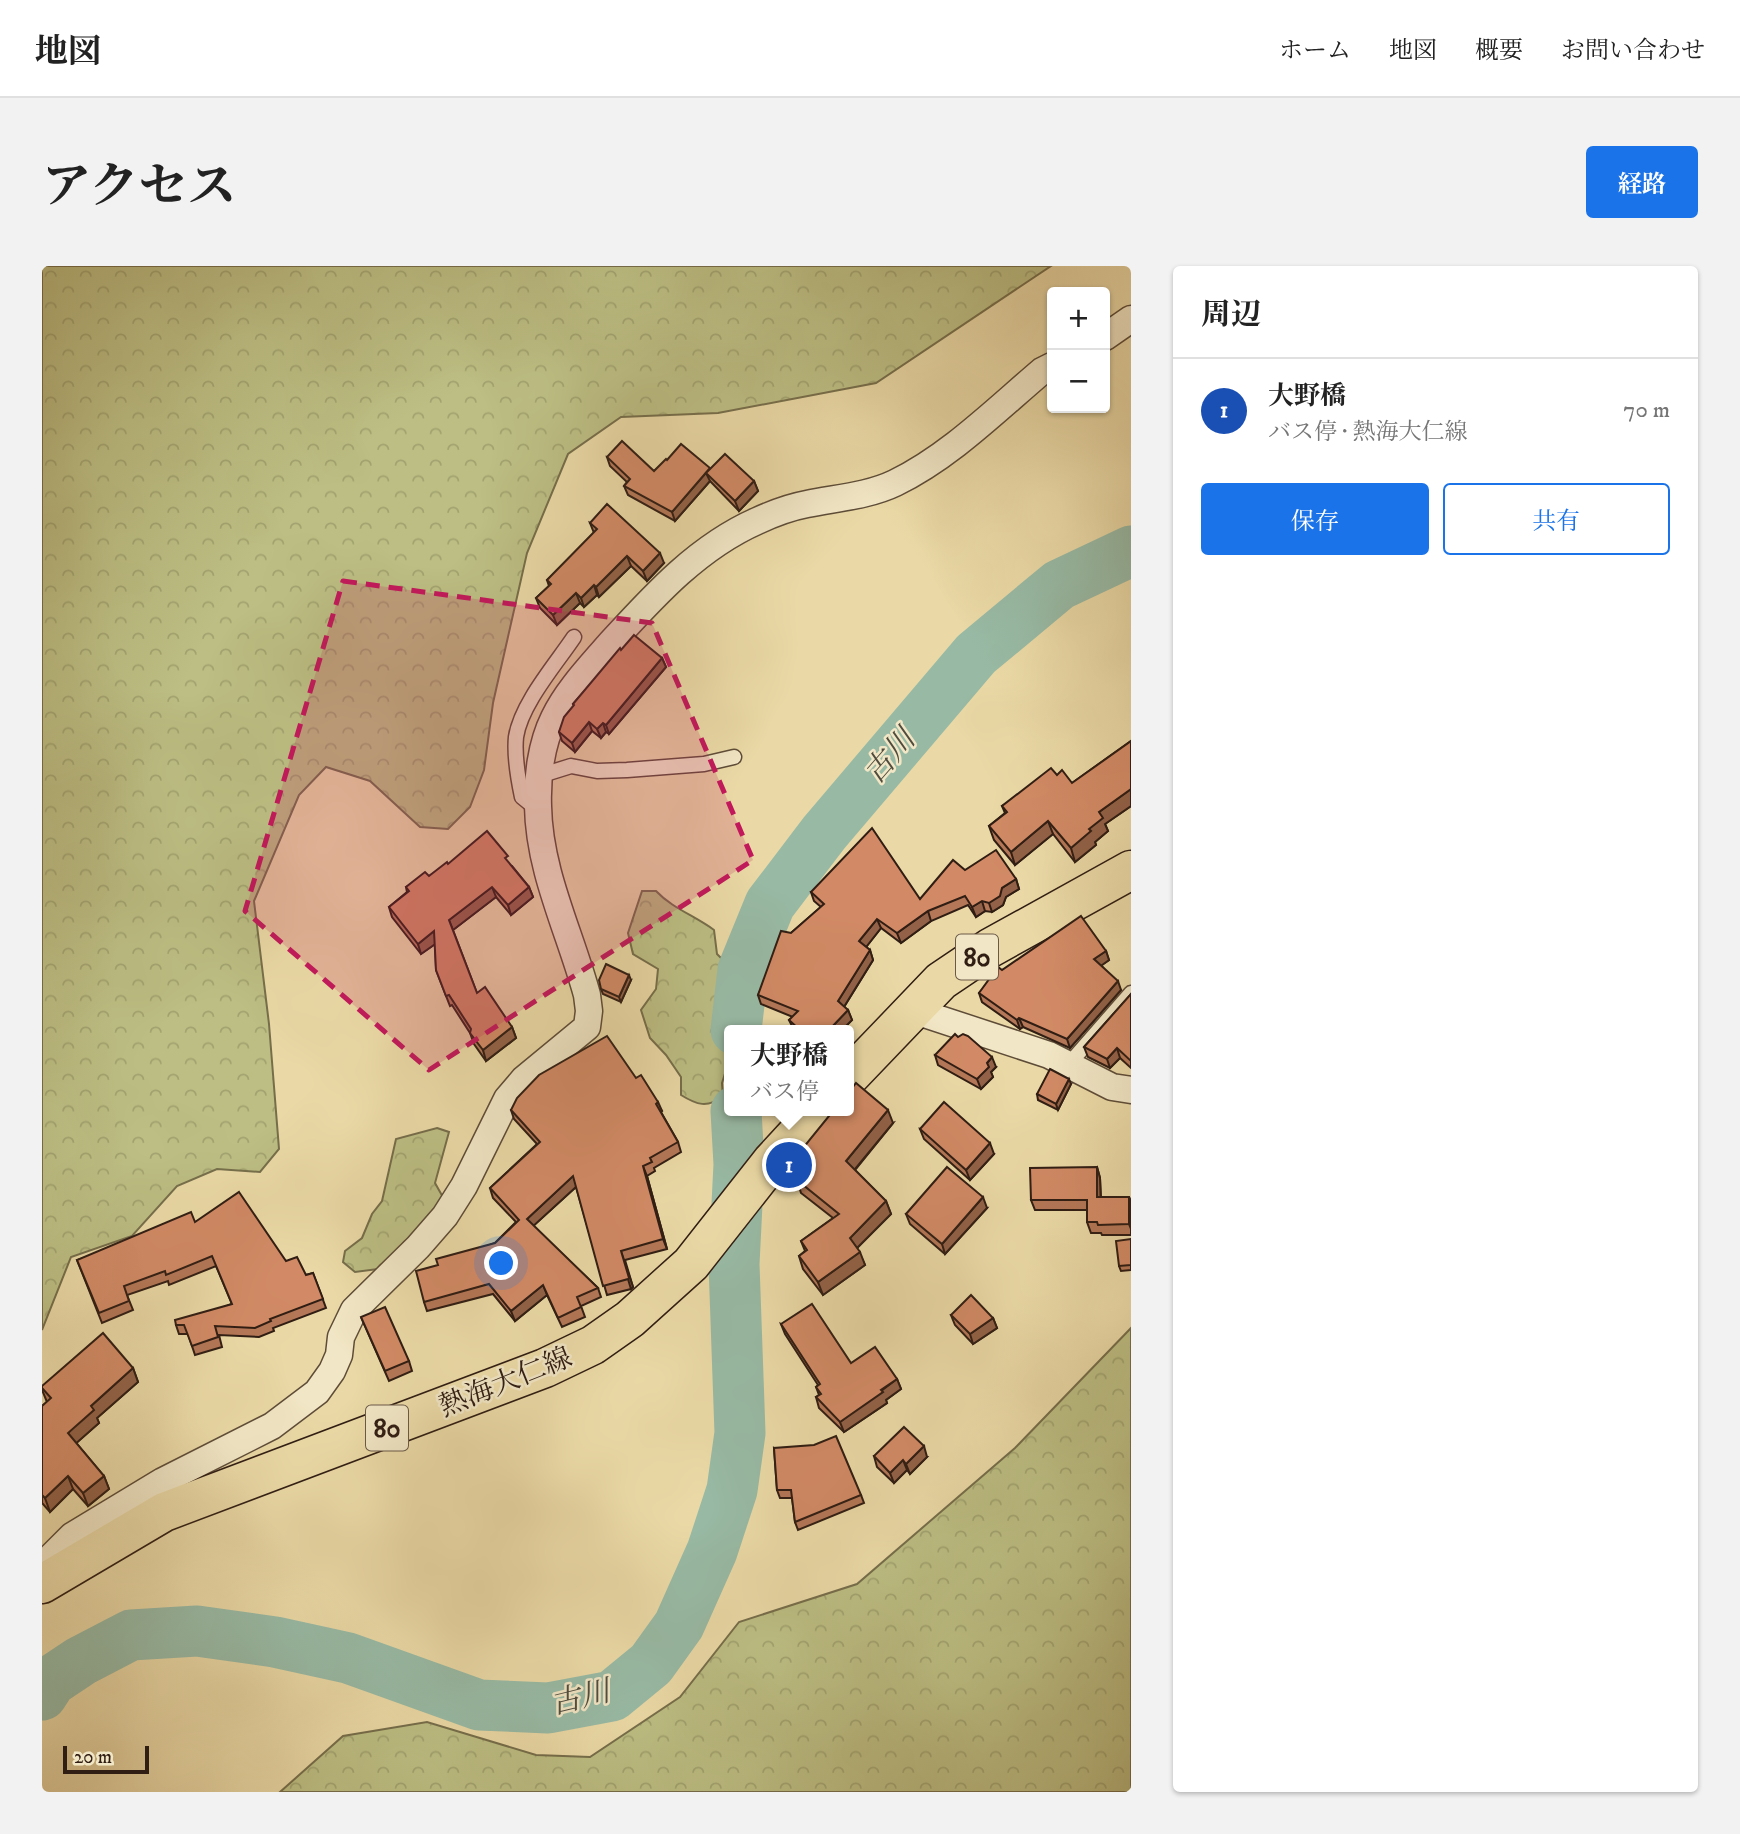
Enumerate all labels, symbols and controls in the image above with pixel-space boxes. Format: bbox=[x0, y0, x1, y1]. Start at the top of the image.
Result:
text: 地図 bbox=[35, 32, 101, 73]
text: ホーム bbox=[1279, 36, 1351, 66]
text: 地図 bbox=[1389, 36, 1437, 66]
text: 概要 bbox=[1475, 36, 1523, 66]
text: お問い合わせ bbox=[1561, 36, 1705, 66]
button: 経路 bbox=[1586, 146, 1698, 218]
text: アクセス bbox=[42, 157, 237, 219]
map controls bbox=[1047, 287, 1110, 413]
button: + bbox=[1047, 287, 1110, 350]
text: 周辺 bbox=[1201, 297, 1261, 334]
button: − bbox=[1047, 350, 1110, 413]
text: 大野橋 bbox=[1268, 380, 1346, 413]
text: 1 bbox=[1220, 396, 1228, 425]
text: 70 m bbox=[1623, 396, 1670, 425]
text: バス停 · 熱海大仁線 bbox=[1268, 418, 1467, 447]
button: 保存 bbox=[1201, 483, 1429, 555]
button: 共有 bbox=[1443, 483, 1670, 555]
water label: 古川 bbox=[856, 720, 926, 792]
road number: 80 bbox=[956, 934, 998, 979]
popup bbox=[724, 1025, 854, 1116]
text: 大野橋 bbox=[750, 1040, 828, 1073]
text: バス停 bbox=[750, 1078, 819, 1107]
pin: 1 bbox=[766, 1139, 812, 1191]
your location bbox=[484, 1246, 518, 1280]
street label: 熱海大仁線 bbox=[434, 1340, 577, 1425]
road number: 80 bbox=[366, 1406, 408, 1450]
water label: 古川 bbox=[547, 1673, 617, 1724]
scale bar bbox=[63, 1743, 149, 1775]
text: 20 m bbox=[74, 1746, 112, 1769]

